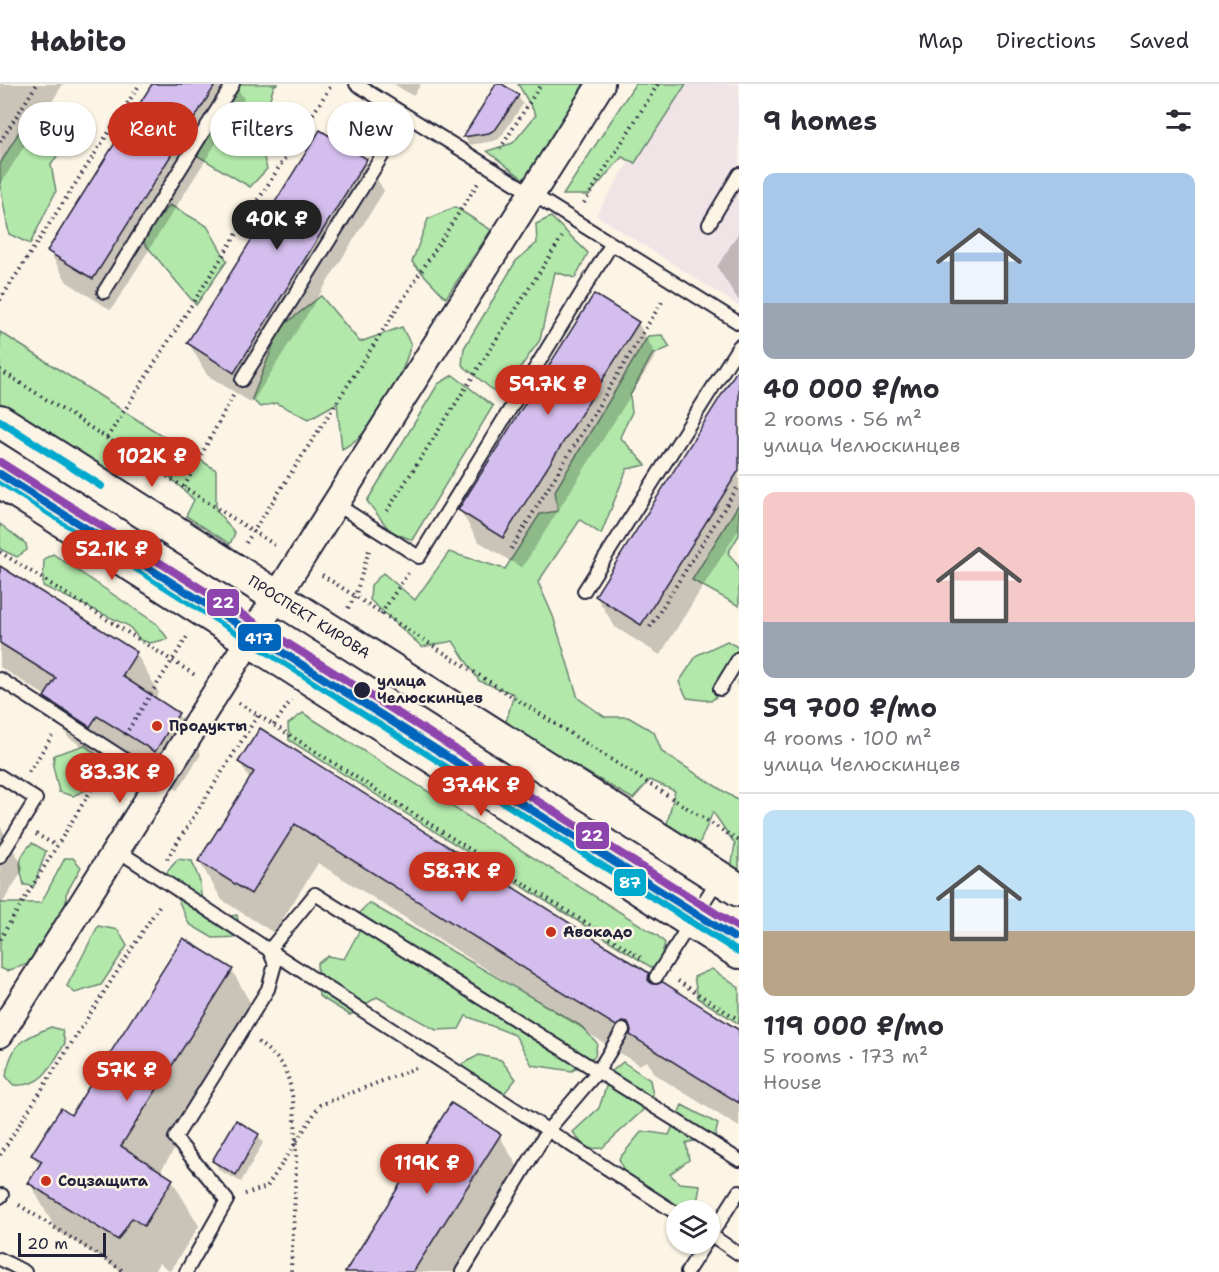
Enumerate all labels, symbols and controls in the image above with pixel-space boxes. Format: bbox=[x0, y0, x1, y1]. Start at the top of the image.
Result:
text: Habito bbox=[30, 22, 126, 60]
text: Map bbox=[918, 27, 963, 55]
text: Directions bbox=[996, 27, 1096, 55]
text: Saved bbox=[1129, 27, 1189, 55]
chip: Buy bbox=[18, 102, 96, 156]
chip: Rent bbox=[108, 102, 198, 156]
chip: Filters bbox=[210, 102, 315, 156]
chip: New bbox=[327, 102, 414, 156]
text: 9 homes bbox=[763, 103, 877, 138]
icon: filters bbox=[1162, 104, 1195, 137]
pin: 40K ₽ bbox=[235, 200, 319, 251]
text: 40K ₽ bbox=[246, 206, 308, 232]
icon: home bbox=[925, 212, 1033, 320]
pin: 59.7K ₽ bbox=[493, 365, 603, 416]
text: 59.7K ₽ bbox=[509, 371, 587, 397]
text: 40 000 ₽/mo bbox=[763, 371, 940, 406]
text: 2 rooms · 56 m² bbox=[763, 406, 922, 432]
text: улица Челюскинцев bbox=[763, 432, 960, 458]
pin: 102K ₽ bbox=[103, 437, 201, 488]
text: 102K ₽ bbox=[117, 443, 187, 469]
pin: 52.1K ₽ bbox=[57, 530, 167, 581]
icon: home bbox=[925, 531, 1033, 639]
text: 52.1K ₽ bbox=[75, 536, 149, 562]
street label: ПРОСПЕКТ КИРОВА bbox=[244, 571, 374, 663]
line badge: 22 bbox=[206, 588, 240, 617]
text: 22 bbox=[212, 592, 234, 613]
line badge: 417 bbox=[237, 623, 282, 652]
text: 417 bbox=[245, 628, 273, 649]
place label: улица Челюскинцев bbox=[377, 671, 483, 708]
marker: улица Челюскинцев bbox=[352, 680, 372, 700]
text: 59 700 ₽/mo bbox=[763, 690, 937, 725]
place label: Продукты bbox=[169, 716, 247, 736]
marker: Продукты bbox=[150, 719, 164, 733]
text: 4 rooms · 100 m² bbox=[763, 725, 932, 751]
text: улица Челюскинцев bbox=[763, 751, 960, 777]
pin: 83.3K ₽ bbox=[65, 753, 175, 804]
text: 83.3K ₽ bbox=[79, 759, 161, 785]
pin: 37.4K ₽ bbox=[426, 766, 536, 817]
text: 37.4K ₽ bbox=[442, 772, 520, 798]
line badge: 22 bbox=[575, 821, 610, 850]
text: 22 bbox=[581, 825, 603, 846]
icon: home bbox=[925, 849, 1033, 957]
pin: 58.7K ₽ bbox=[407, 852, 517, 903]
text: 58.7K ₽ bbox=[423, 858, 501, 884]
line badge: 87 bbox=[613, 868, 647, 897]
text: 87 bbox=[619, 872, 641, 893]
place label: Авокадо bbox=[563, 922, 633, 942]
marker: Авокадо bbox=[544, 925, 558, 939]
text: 119 000 ₽/mo bbox=[763, 1008, 944, 1043]
text: 5 rooms · 173 m² bbox=[763, 1043, 928, 1069]
pin: 57K ₽ bbox=[85, 1051, 169, 1102]
text: 57K ₽ bbox=[97, 1057, 157, 1083]
text: House bbox=[763, 1069, 822, 1095]
pin: 119K ₽ bbox=[378, 1144, 476, 1195]
text: 119K ₽ bbox=[394, 1150, 460, 1176]
place label: Соцзащита bbox=[58, 1171, 149, 1191]
marker: Соцзащита bbox=[39, 1174, 53, 1188]
map controls bbox=[666, 1200, 720, 1254]
button: layers bbox=[666, 1200, 720, 1254]
scale bar bbox=[18, 1230, 106, 1258]
text: 20 m bbox=[27, 1233, 68, 1254]

